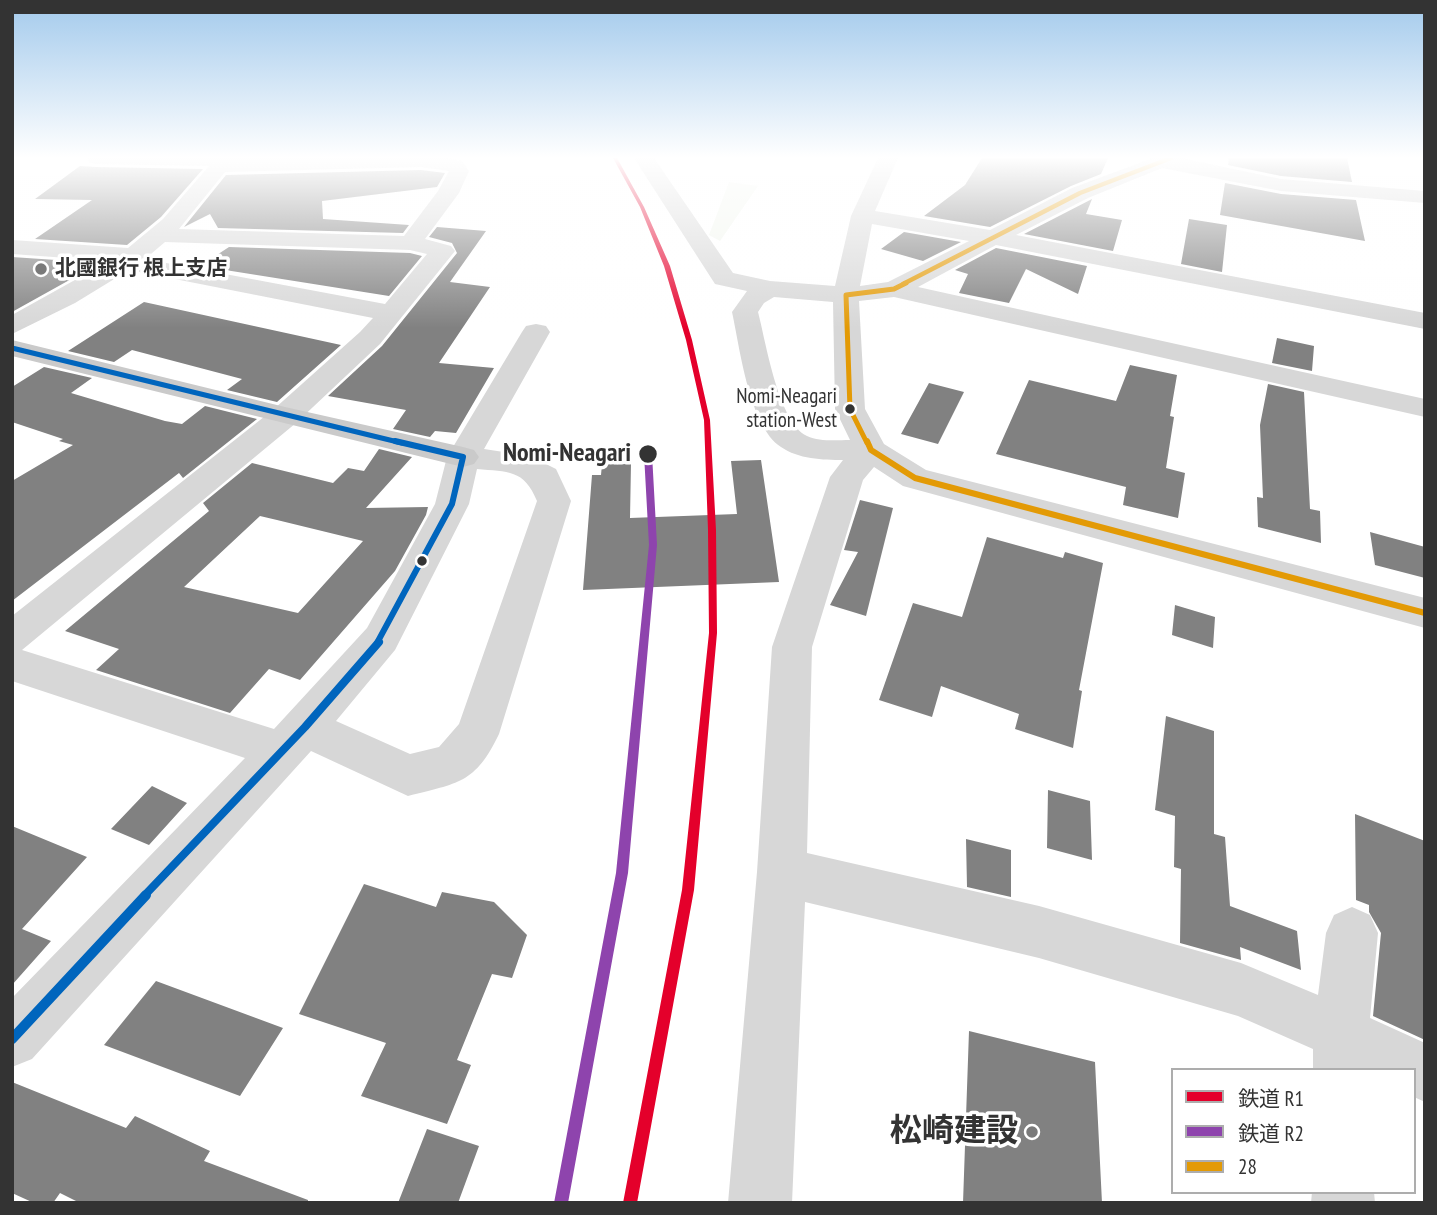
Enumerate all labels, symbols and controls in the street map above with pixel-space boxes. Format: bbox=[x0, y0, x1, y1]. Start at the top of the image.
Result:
place label: 北國銀行 根上支店 bbox=[55, 256, 227, 282]
marker: 北國銀行 根上支店 bbox=[33, 261, 49, 277]
place label: Nomi-Neagari station-West bbox=[736, 384, 837, 434]
marker: Nomi-Neagari station-West bbox=[843, 402, 857, 416]
place label: Nomi-Neagari bbox=[503, 438, 631, 470]
marker: Nomi-Neagari bbox=[637, 443, 659, 465]
unlabelled marker bbox=[415, 554, 429, 568]
legend bbox=[1171, 1068, 1416, 1194]
text: 鉄道 R1 bbox=[1238, 1085, 1304, 1112]
place label: 松崎建設 bbox=[890, 1113, 1018, 1151]
text: 鉄道 R2 bbox=[1238, 1120, 1304, 1147]
marker: 松崎建設 bbox=[1024, 1124, 1040, 1140]
text: 28 bbox=[1238, 1153, 1257, 1180]

